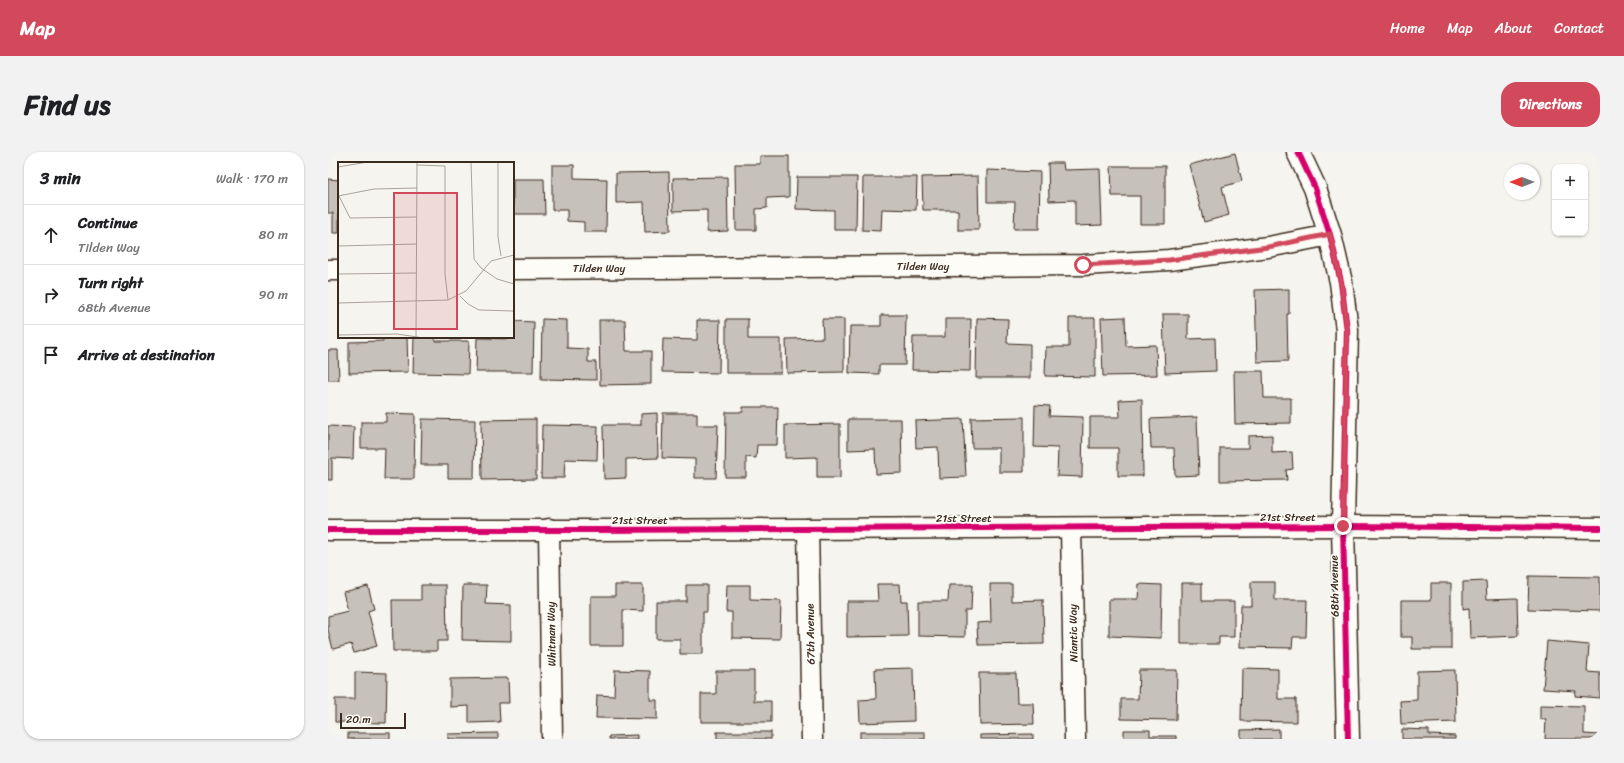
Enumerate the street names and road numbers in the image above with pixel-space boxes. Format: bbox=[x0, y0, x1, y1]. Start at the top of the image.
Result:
street label: Tilden Way bbox=[897, 257, 949, 276]
street label: Tilden Way bbox=[573, 259, 625, 278]
street label: 21st Street bbox=[1260, 508, 1316, 527]
street label: 21st Street bbox=[936, 509, 992, 528]
street label: 21st Street bbox=[612, 511, 668, 530]
street label: 68th Avenue bbox=[1324, 554, 1345, 617]
street label: Whitman Way bbox=[541, 601, 562, 666]
street label: 67th Avenue bbox=[800, 603, 821, 665]
street label: Niantic Way bbox=[1063, 604, 1084, 662]

